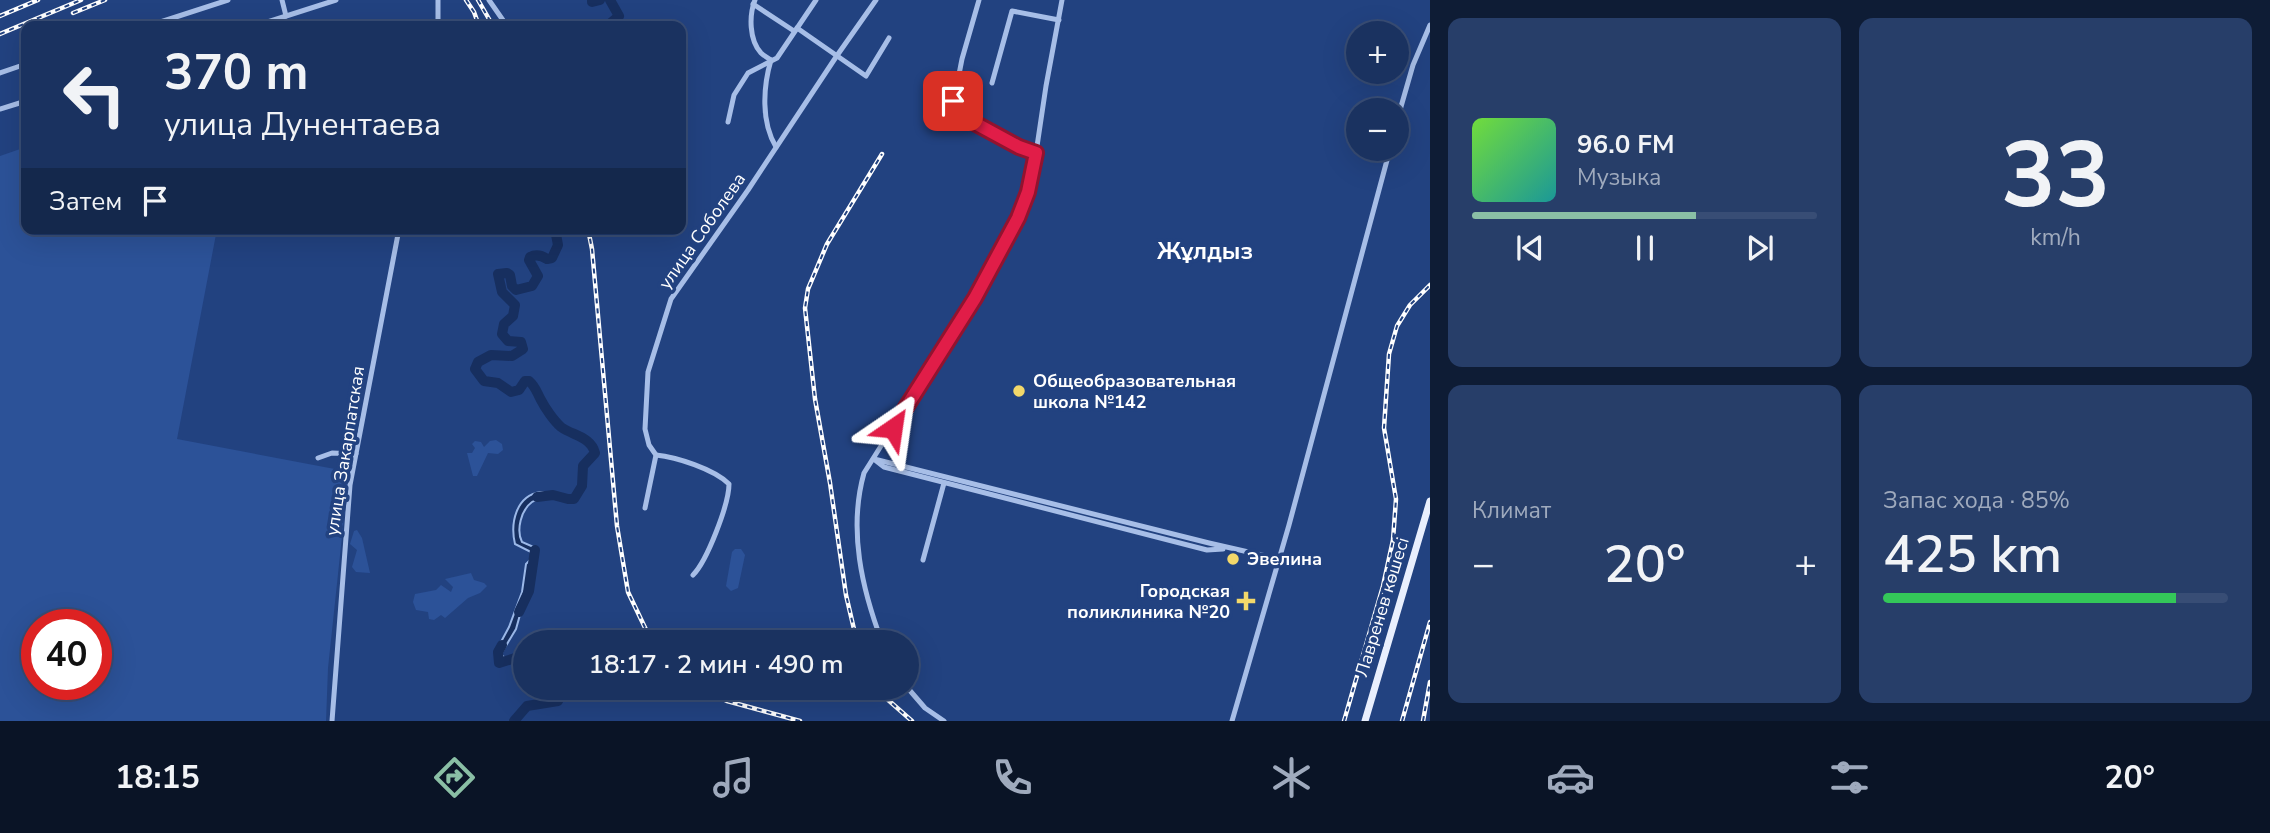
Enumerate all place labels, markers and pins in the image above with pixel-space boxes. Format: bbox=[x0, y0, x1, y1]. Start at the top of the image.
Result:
pin bbox=[923, 71, 983, 131]
place label: Общеобразовательная школа №142 bbox=[1033, 369, 1236, 414]
marker: Общеобразовательная школа №142 bbox=[1011, 383, 1027, 399]
place label: Эвелина bbox=[1247, 547, 1322, 571]
marker: Эвелина bbox=[1225, 551, 1241, 567]
place label: Городская поликлиника №20 bbox=[1067, 579, 1230, 624]
marker: Городская поликлиника №20 bbox=[1236, 591, 1256, 611]

